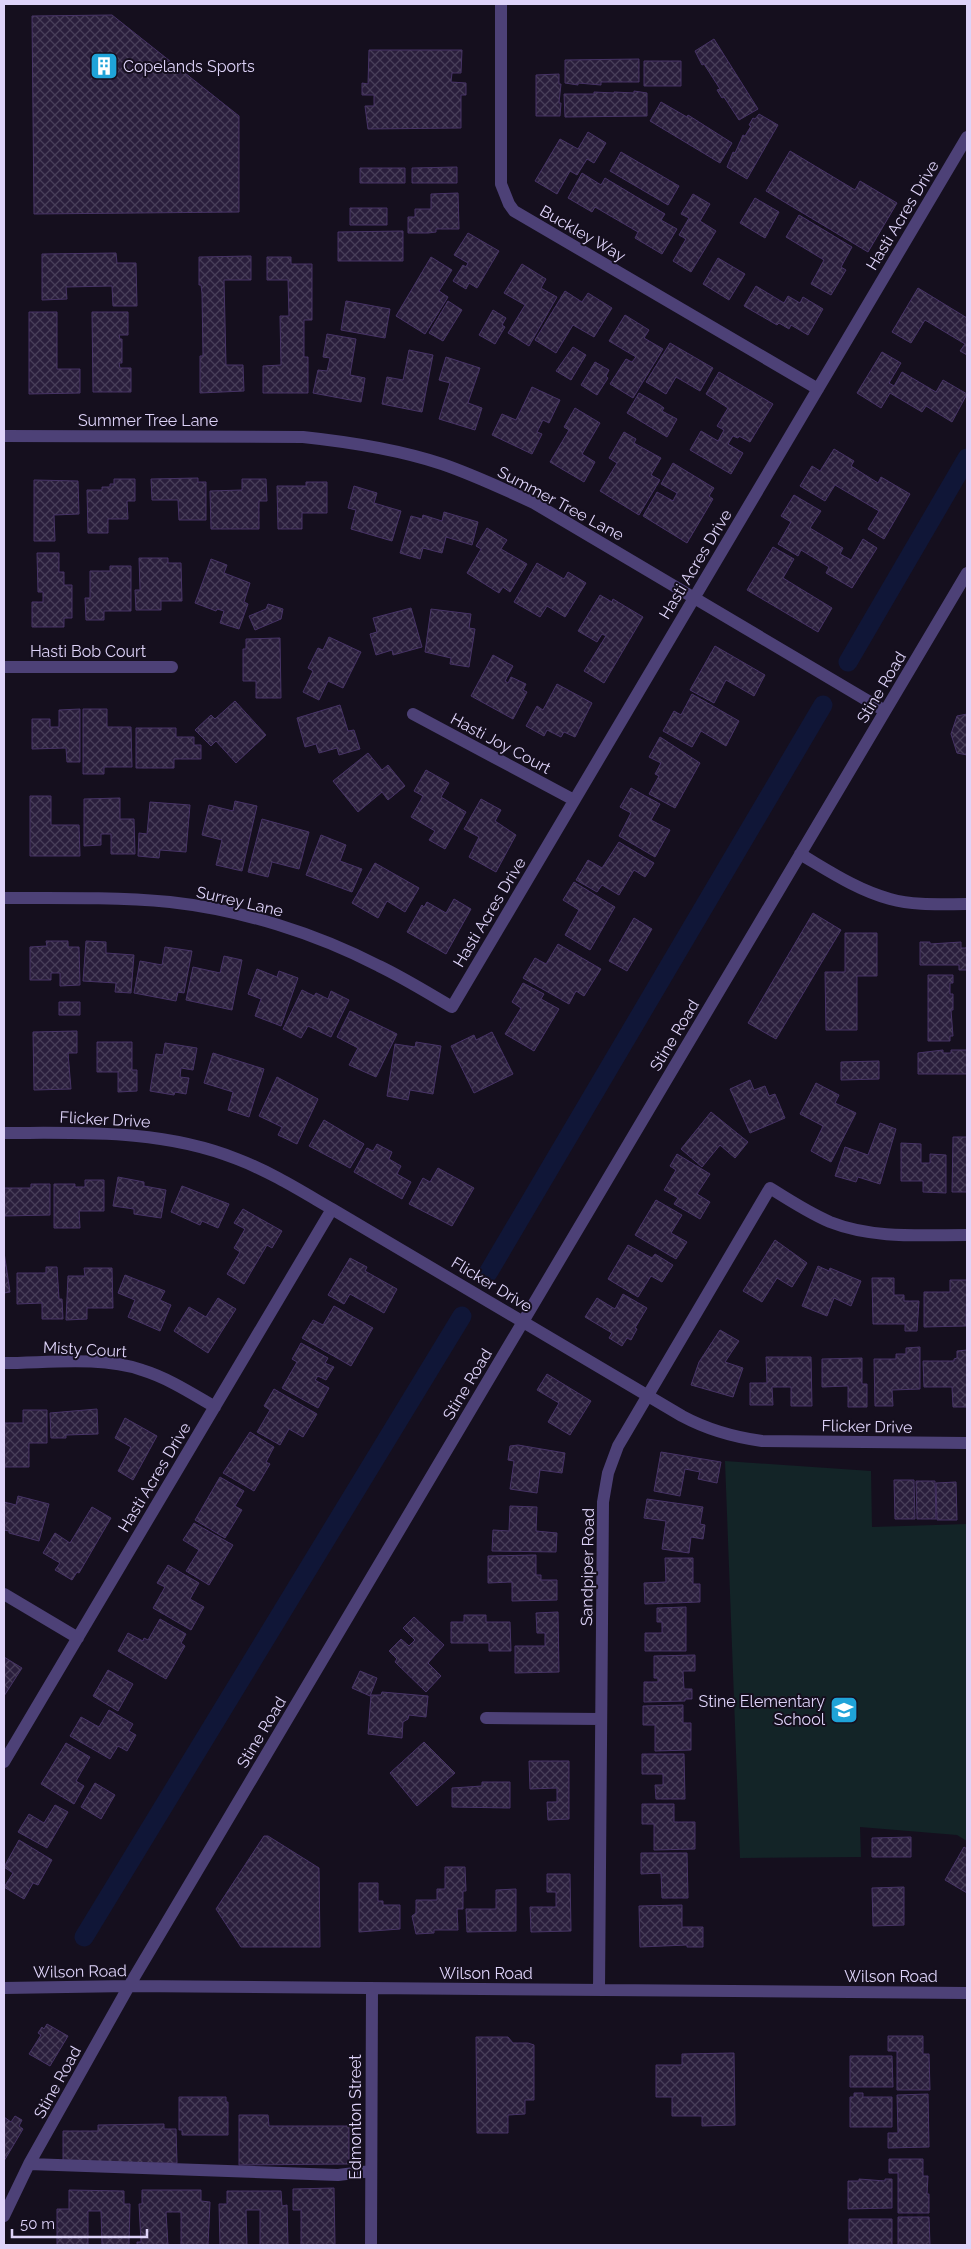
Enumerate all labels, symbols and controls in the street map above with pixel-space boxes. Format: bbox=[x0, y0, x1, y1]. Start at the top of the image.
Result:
building icon: Copelands Sports bbox=[89, 51, 119, 81]
place label: Copelands Sports bbox=[123, 57, 255, 76]
street label: Hasti Acres Drive bbox=[862, 157, 943, 274]
street label: Buckley Way bbox=[537, 201, 629, 266]
street label: Summer Tree Lane bbox=[78, 411, 218, 430]
street label: Summer Tree Lane bbox=[494, 462, 627, 545]
street label: Hasti Acres Drive bbox=[655, 506, 736, 623]
street label: Hasti Bob Court bbox=[30, 642, 147, 661]
street label: Stine Road bbox=[853, 648, 910, 726]
street label: Hasti Joy Court bbox=[447, 709, 555, 778]
street label: Hasti Acres Drive bbox=[449, 854, 530, 971]
street label: Surrey Lane bbox=[195, 882, 285, 921]
street label: Stine Road bbox=[646, 996, 703, 1074]
street label: Flicker Drive bbox=[59, 1108, 151, 1131]
street label: Flicker Drive bbox=[448, 1253, 536, 1316]
street label: Misty Court bbox=[43, 1338, 128, 1361]
street label: Stine Road bbox=[439, 1345, 496, 1423]
street label: Flicker Drive bbox=[821, 1416, 913, 1437]
street label: Hasti Acres Drive bbox=[114, 1419, 195, 1536]
street label: Sandpiper Road bbox=[577, 1508, 598, 1626]
place label: Stine Elementary School bbox=[699, 1692, 826, 1729]
street label: Stine Road bbox=[233, 1693, 290, 1771]
school or university icon: Stine Elementary School bbox=[829, 1695, 859, 1725]
street label: Wilson Road bbox=[33, 1961, 127, 1982]
street label: Wilson Road bbox=[439, 1964, 533, 1983]
street label: Wilson Road bbox=[844, 1967, 938, 1986]
street label: Stine Road bbox=[30, 2043, 85, 2122]
street label: Edmonton Street bbox=[346, 2054, 365, 2180]
scale bar bbox=[12, 2206, 148, 2238]
text: 50 m bbox=[20, 2215, 55, 2233]

